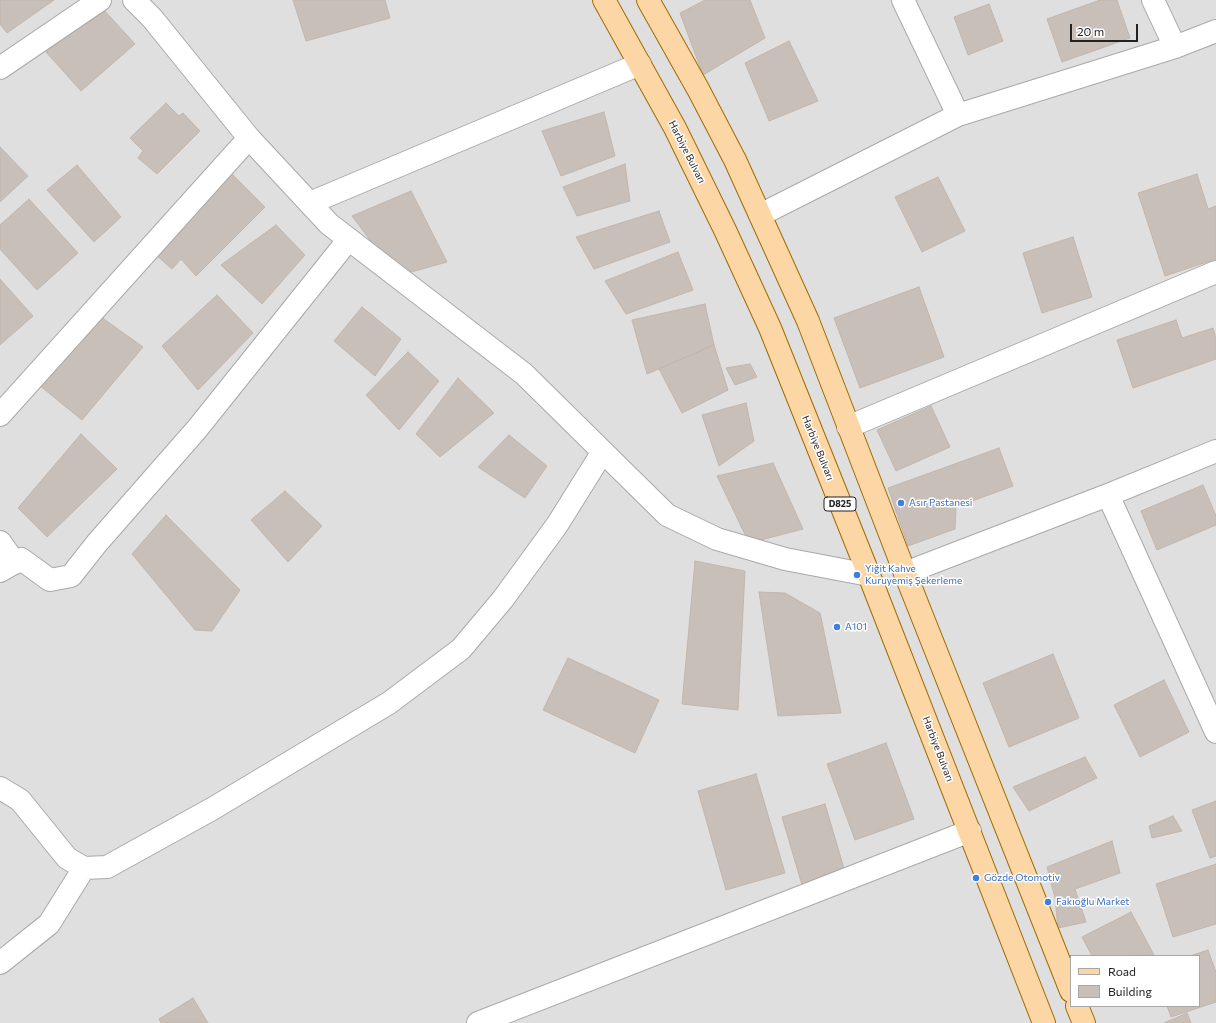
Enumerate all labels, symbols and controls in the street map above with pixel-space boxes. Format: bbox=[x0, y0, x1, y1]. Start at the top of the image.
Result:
scale bar bbox=[1072, 16, 1140, 42]
text: 20 m bbox=[1077, 24, 1104, 38]
street label: Harbiye Bulvarı bbox=[666, 119, 708, 185]
street label: Harbiye Bulvarı bbox=[800, 414, 836, 482]
road number: D825 bbox=[824, 497, 856, 511]
place label: Asır Pastanesi bbox=[909, 497, 972, 509]
marker: Asır Pastanesi bbox=[896, 498, 906, 508]
place label: Yiğit Kahve Kuruyemiş Şekerleme bbox=[865, 563, 962, 586]
marker: Yiğit Kahve Kuruyemiş Şekerleme bbox=[852, 570, 862, 580]
place label: A101 bbox=[845, 621, 867, 633]
marker: A101 bbox=[832, 622, 842, 632]
street label: Harbiye Bulvarı bbox=[920, 715, 956, 783]
place label: Gözde Otomotiv bbox=[984, 872, 1060, 884]
marker: Gözde Otomotiv bbox=[971, 873, 981, 883]
place label: Fakıoğlu Market bbox=[1056, 896, 1129, 908]
marker: Fakıoğlu Market bbox=[1043, 897, 1053, 907]
legend bbox=[1070, 955, 1200, 1007]
text: Road bbox=[1108, 964, 1136, 978]
text: Building bbox=[1108, 984, 1152, 998]

